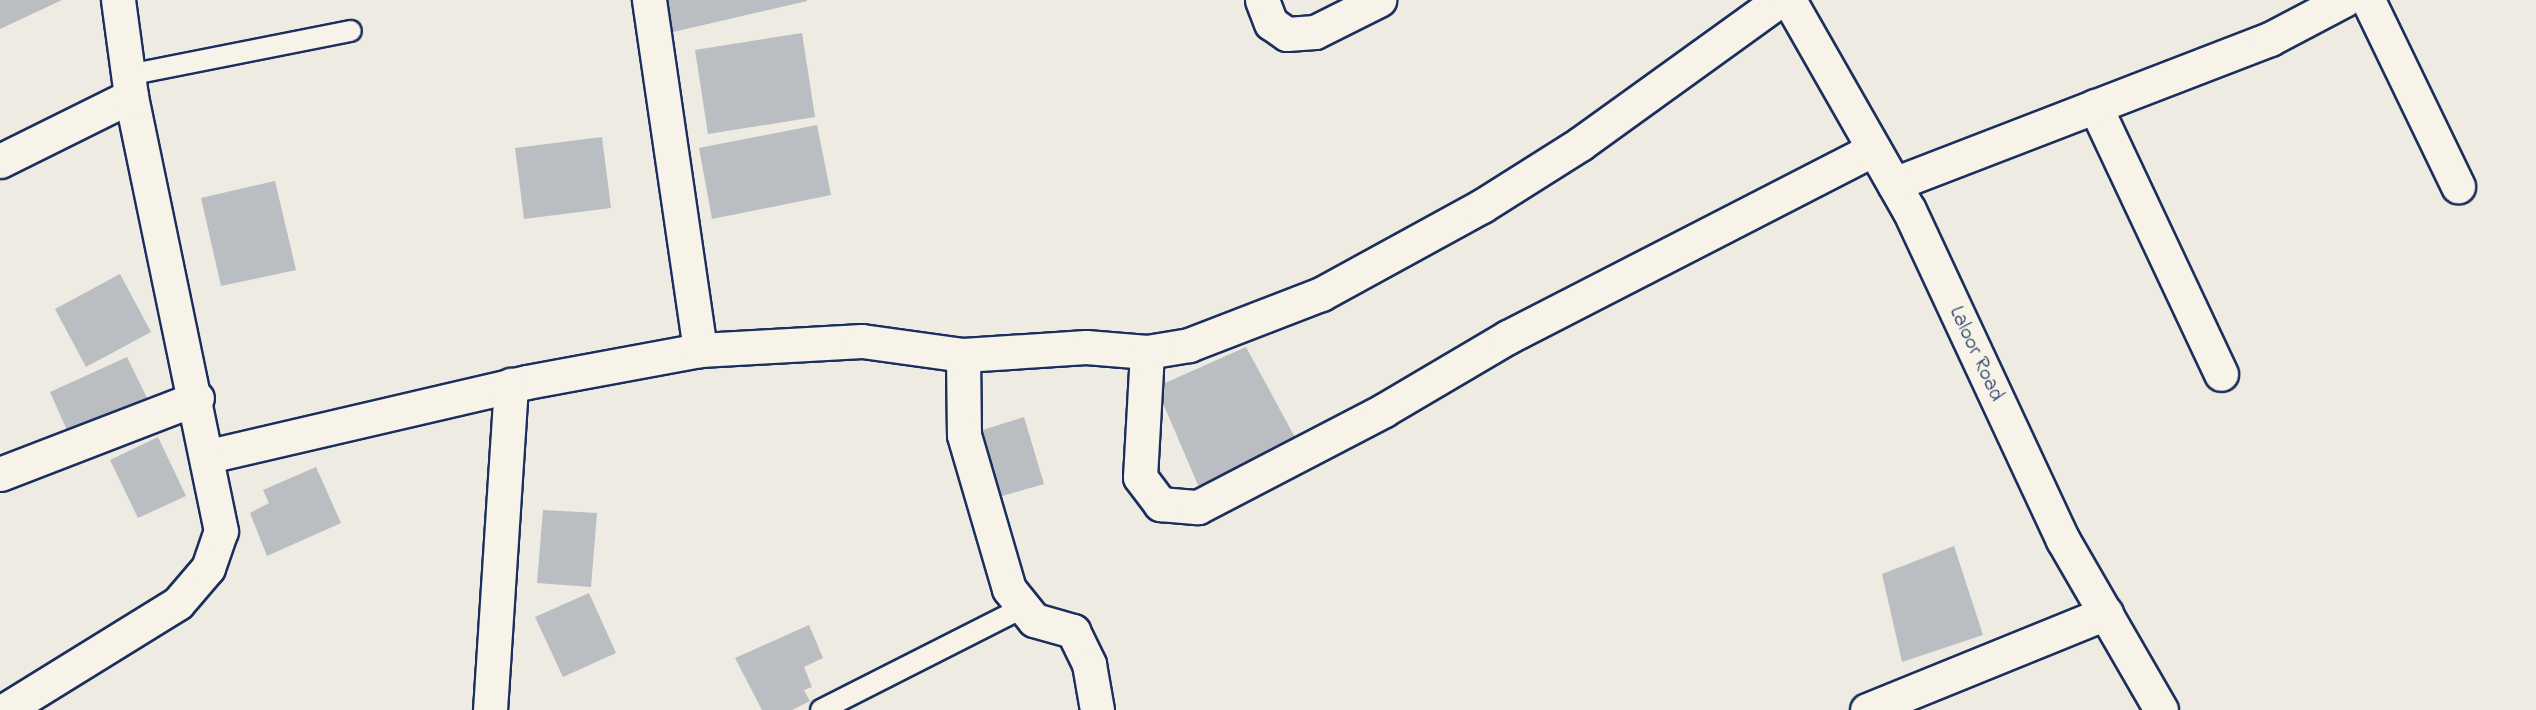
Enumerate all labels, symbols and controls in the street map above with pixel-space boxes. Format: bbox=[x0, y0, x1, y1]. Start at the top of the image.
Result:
street label: Laloor Road bbox=[1943, 302, 2009, 406]

